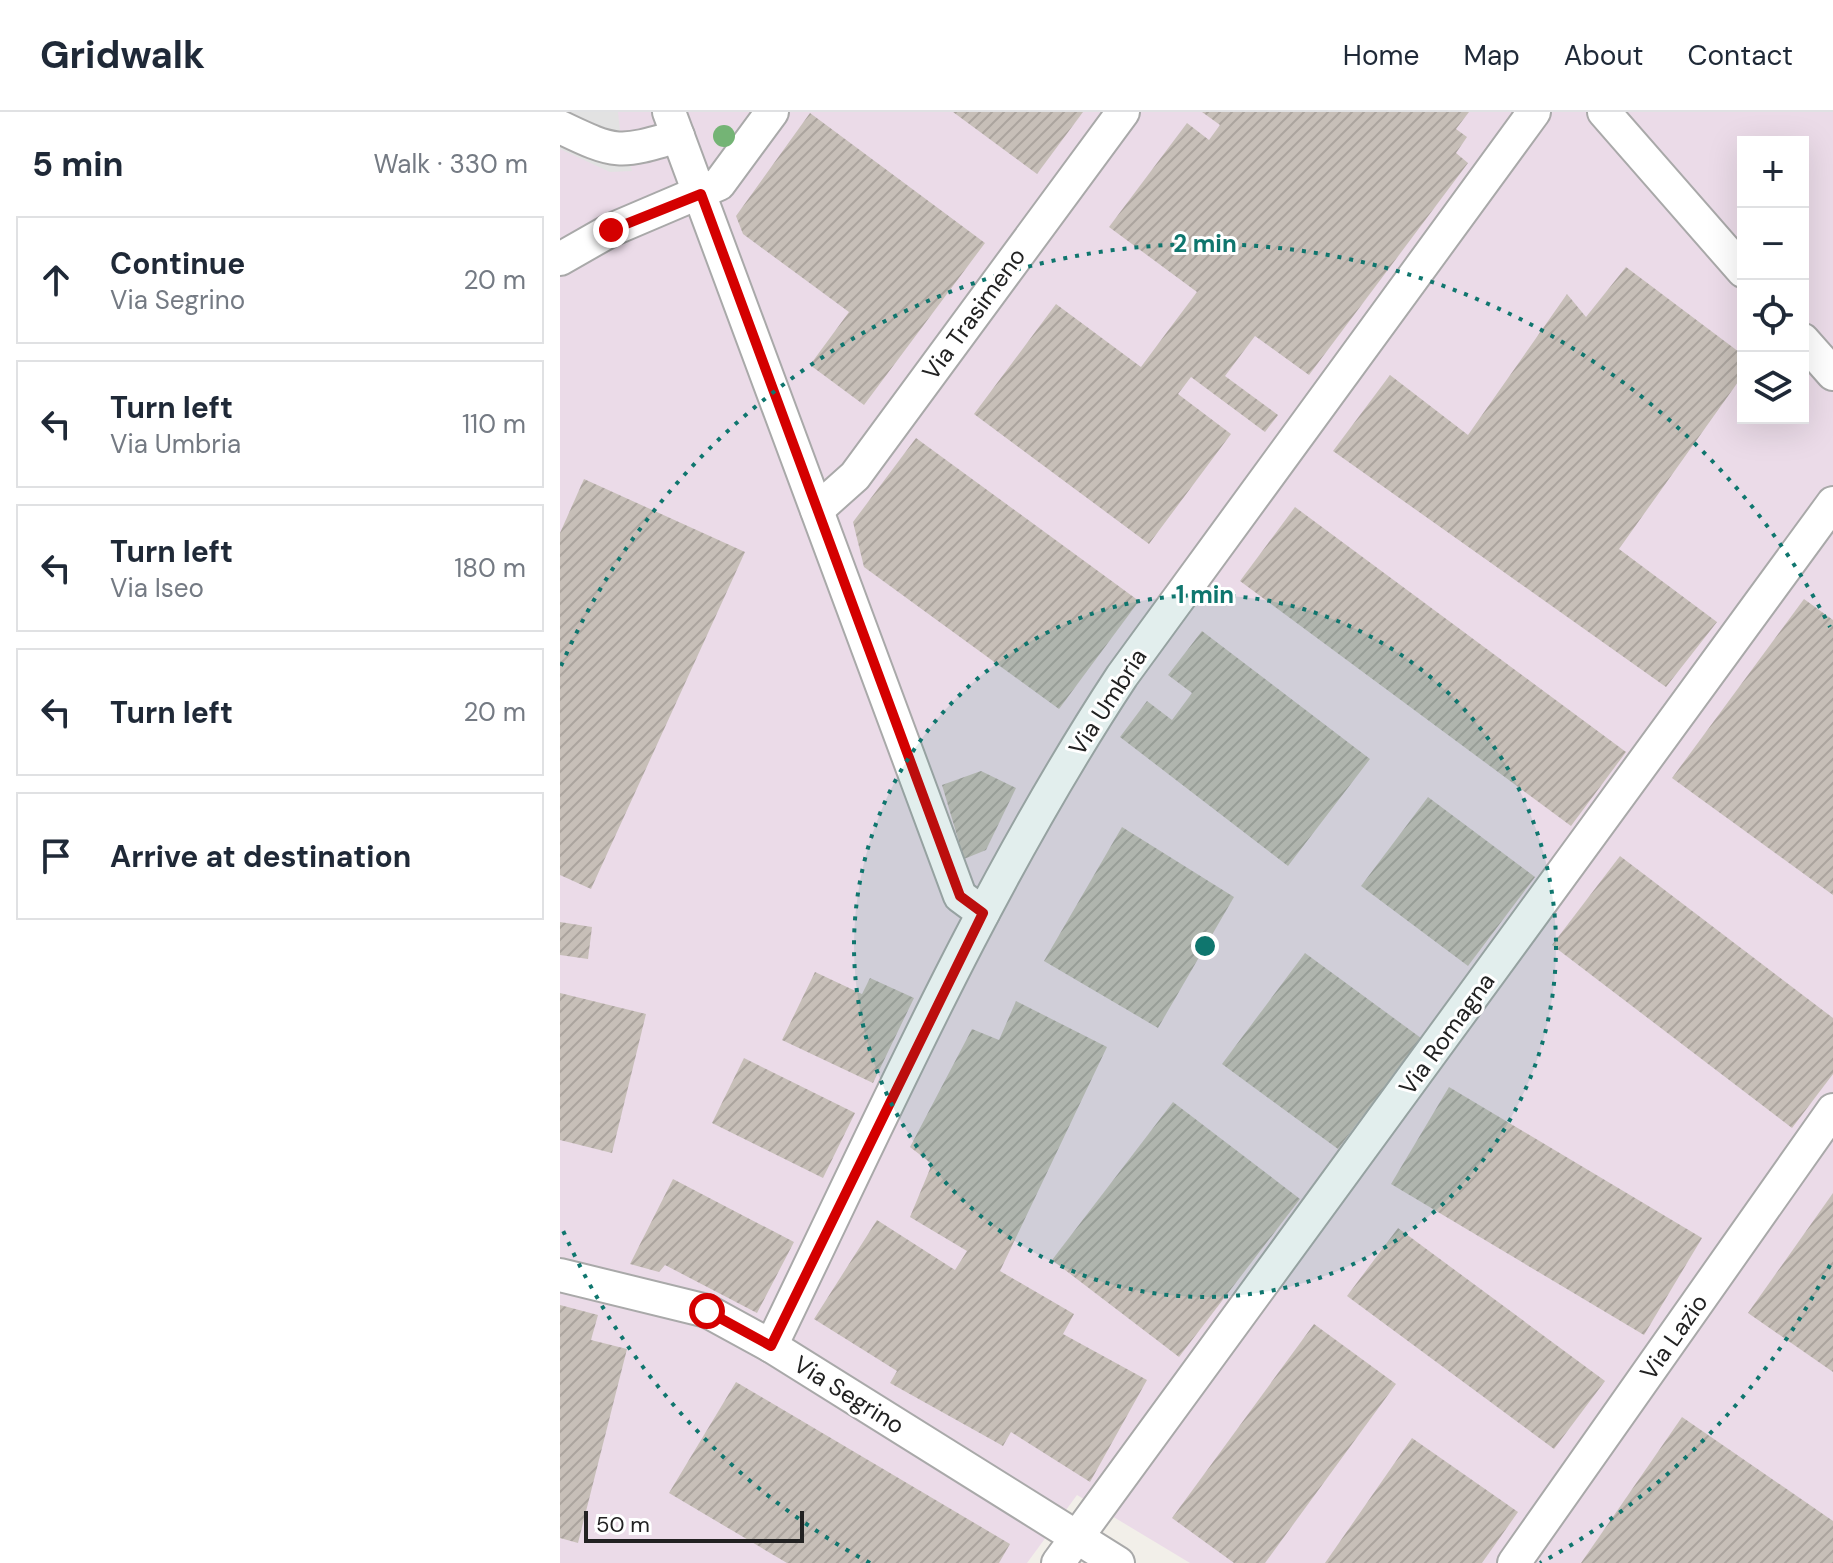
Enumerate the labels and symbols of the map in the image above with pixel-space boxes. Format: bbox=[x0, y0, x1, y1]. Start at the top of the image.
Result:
route end bbox=[593, 212, 629, 248]
text: 2 min bbox=[1173, 228, 1237, 259]
street label: Via Trasimeno bbox=[915, 241, 1032, 386]
text: 1 min bbox=[1176, 579, 1234, 610]
street label: Via Umbria bbox=[1062, 643, 1154, 761]
centre of rings bbox=[1191, 932, 1219, 960]
street label: Via Romagna bbox=[1392, 966, 1501, 1101]
street label: Via Lazio bbox=[1633, 1288, 1714, 1386]
route start bbox=[689, 1293, 725, 1329]
street label: Via Segrino bbox=[788, 1348, 910, 1441]
scale bar bbox=[584, 1507, 804, 1543]

